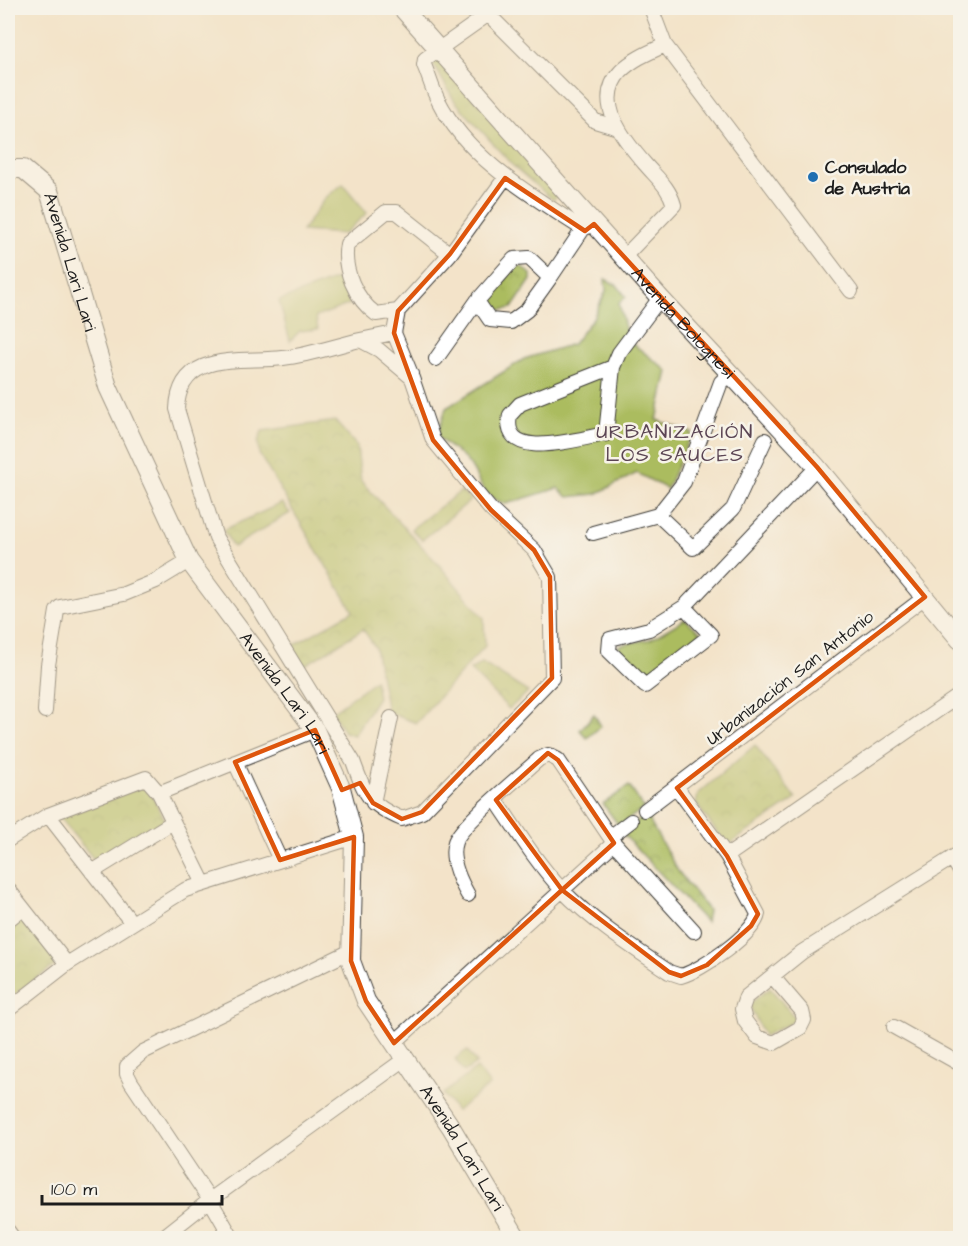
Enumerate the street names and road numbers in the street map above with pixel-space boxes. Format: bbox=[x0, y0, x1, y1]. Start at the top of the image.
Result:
street label: Avenida Lari Lari bbox=[38, 189, 103, 335]
street label: Avenida Bolognesi bbox=[625, 261, 741, 384]
street label: Urbanización San Antonio bbox=[701, 605, 879, 751]
street label: Avenida Lari Lari bbox=[234, 627, 337, 758]
street label: Avenida Lari Lari bbox=[414, 1080, 511, 1216]

